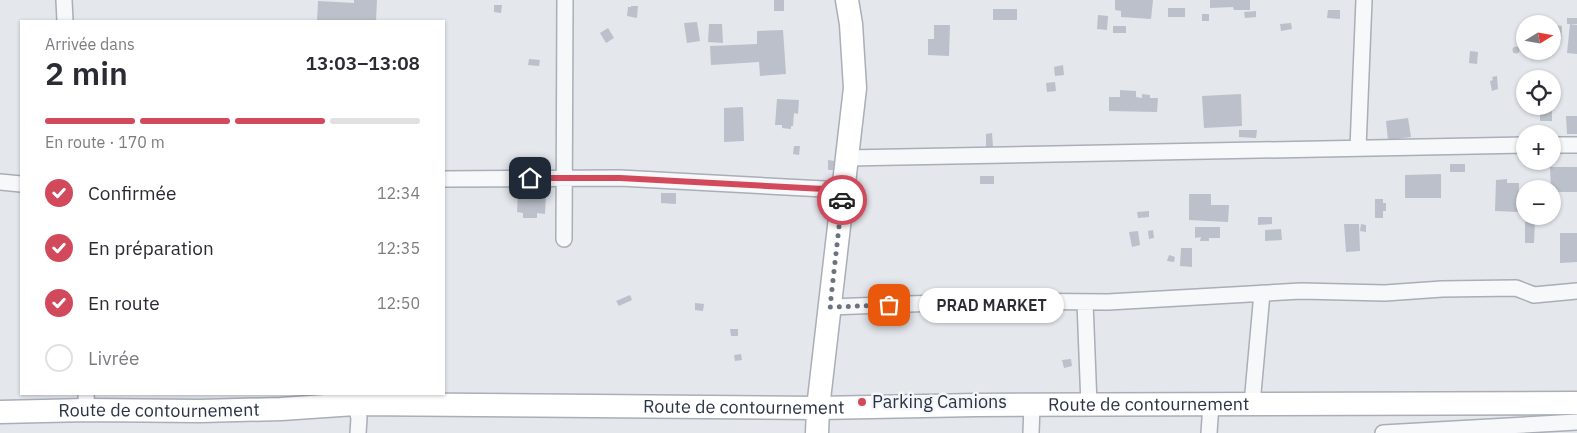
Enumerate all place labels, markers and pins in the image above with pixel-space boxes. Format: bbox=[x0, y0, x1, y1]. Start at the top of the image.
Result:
pin bbox=[509, 157, 551, 199]
pin bbox=[868, 284, 910, 326]
callout: PRAD MARKET bbox=[919, 288, 1064, 322]
place label: Parking Camions bbox=[872, 390, 1007, 413]
marker: Parking Camions bbox=[856, 396, 868, 408]

